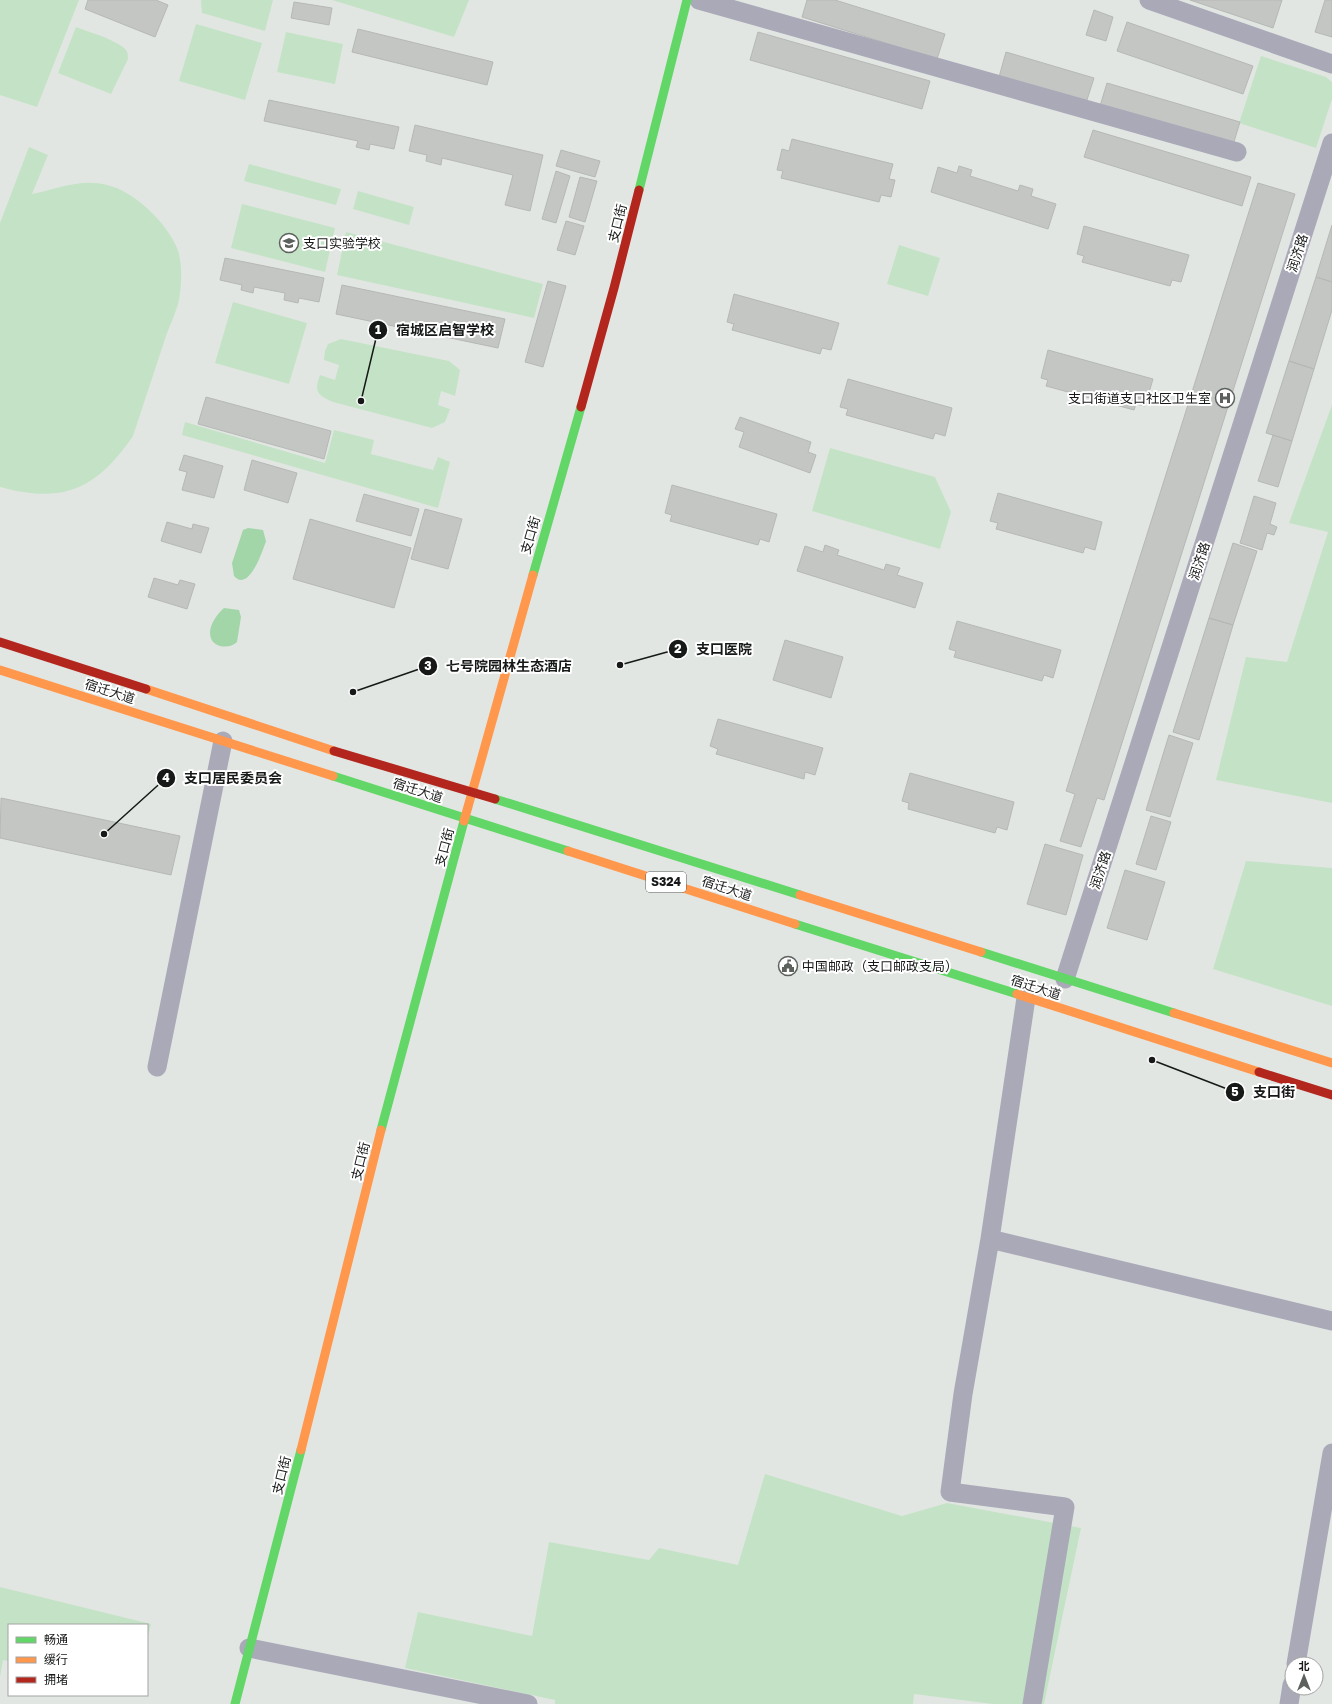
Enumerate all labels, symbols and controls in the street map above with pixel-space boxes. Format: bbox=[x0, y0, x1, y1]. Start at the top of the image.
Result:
street label: 支口街 bbox=[605, 202, 629, 244]
school or university icon: 支口实验学校 bbox=[278, 232, 300, 254]
street label: 润济路 bbox=[1283, 232, 1311, 274]
place label: 支口实验学校 bbox=[303, 235, 381, 251]
callout: 宿城区启智学校 bbox=[368, 317, 502, 343]
text: 宿城区启智学校 bbox=[396, 321, 494, 338]
text: 1 bbox=[375, 322, 381, 337]
hospital icon: 支口街道支口社区卫生室 bbox=[1214, 387, 1236, 409]
place label: 支口街道支口社区卫生室 bbox=[1068, 390, 1211, 406]
street label: 支口街 bbox=[517, 514, 543, 556]
street label: 润济路 bbox=[1185, 540, 1213, 582]
callout: 支口医院 bbox=[668, 636, 760, 662]
text: 支口医院 bbox=[696, 640, 752, 657]
text: 2 bbox=[674, 641, 682, 656]
callout: 七号院园林生态酒店 bbox=[418, 653, 580, 679]
text: 七号院园林生态酒店 bbox=[446, 657, 572, 674]
text: 3 bbox=[424, 658, 432, 673]
street label: 宿迁大道 bbox=[83, 675, 137, 707]
callout: 支口居民委员会 bbox=[156, 765, 290, 791]
text: 支口居民委员会 bbox=[184, 769, 282, 786]
text: 4 bbox=[162, 770, 170, 785]
street label: 宿迁大道 bbox=[391, 774, 445, 806]
street label: 支口街 bbox=[431, 826, 457, 868]
street label: 润济路 bbox=[1086, 849, 1114, 891]
road number: S324 bbox=[646, 872, 686, 892]
street label: 宿迁大道 bbox=[700, 872, 754, 904]
public building icon: 中国邮政（支口邮政支局） bbox=[777, 955, 799, 977]
place label: 中国邮政（支口邮政支局） bbox=[802, 958, 958, 974]
street label: 宿迁大道 bbox=[1009, 971, 1063, 1003]
callout: 支口街 bbox=[1225, 1079, 1303, 1105]
text: 支口街 bbox=[1253, 1083, 1295, 1100]
text: 5 bbox=[1231, 1084, 1239, 1099]
street label: 支口街 bbox=[348, 1140, 372, 1182]
street label: 支口街 bbox=[269, 1454, 293, 1496]
legend bbox=[8, 1624, 148, 1696]
text: 畅通 bbox=[44, 1632, 68, 1647]
text: 缓行 bbox=[44, 1652, 68, 1667]
north arrow bbox=[1284, 1656, 1324, 1696]
text: 北 bbox=[1299, 1659, 1310, 1672]
text: 拥堵 bbox=[44, 1672, 68, 1687]

